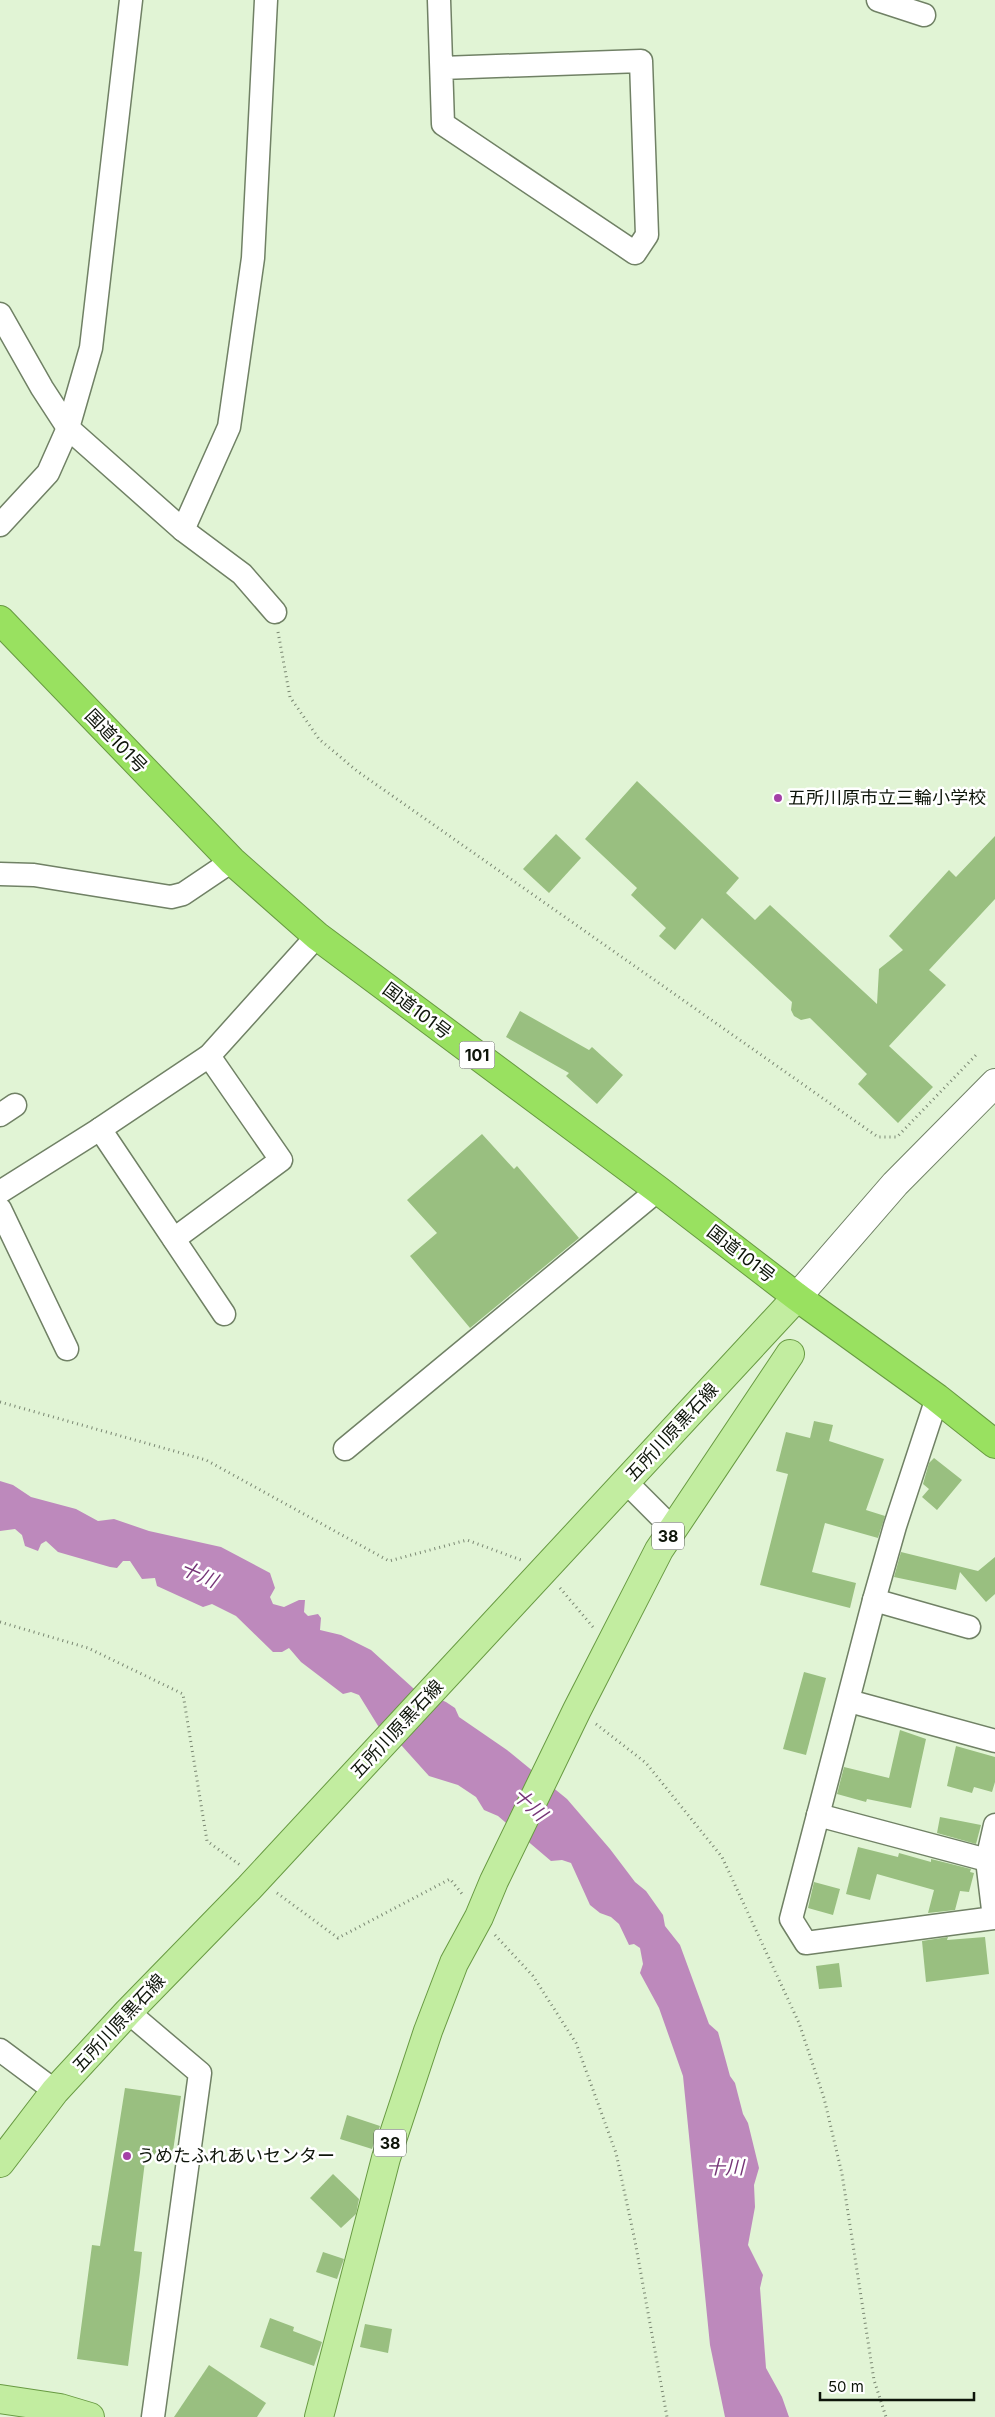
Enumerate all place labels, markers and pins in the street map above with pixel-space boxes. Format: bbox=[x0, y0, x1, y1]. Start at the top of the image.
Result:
place label: 五所川原市立三輪小学校 bbox=[788, 787, 986, 808]
marker: 五所川原市立三輪小学校 bbox=[772, 792, 784, 804]
place label: うめたふれあいセンター bbox=[137, 2145, 335, 2166]
marker: うめたふれあいセンター bbox=[121, 2150, 133, 2162]

